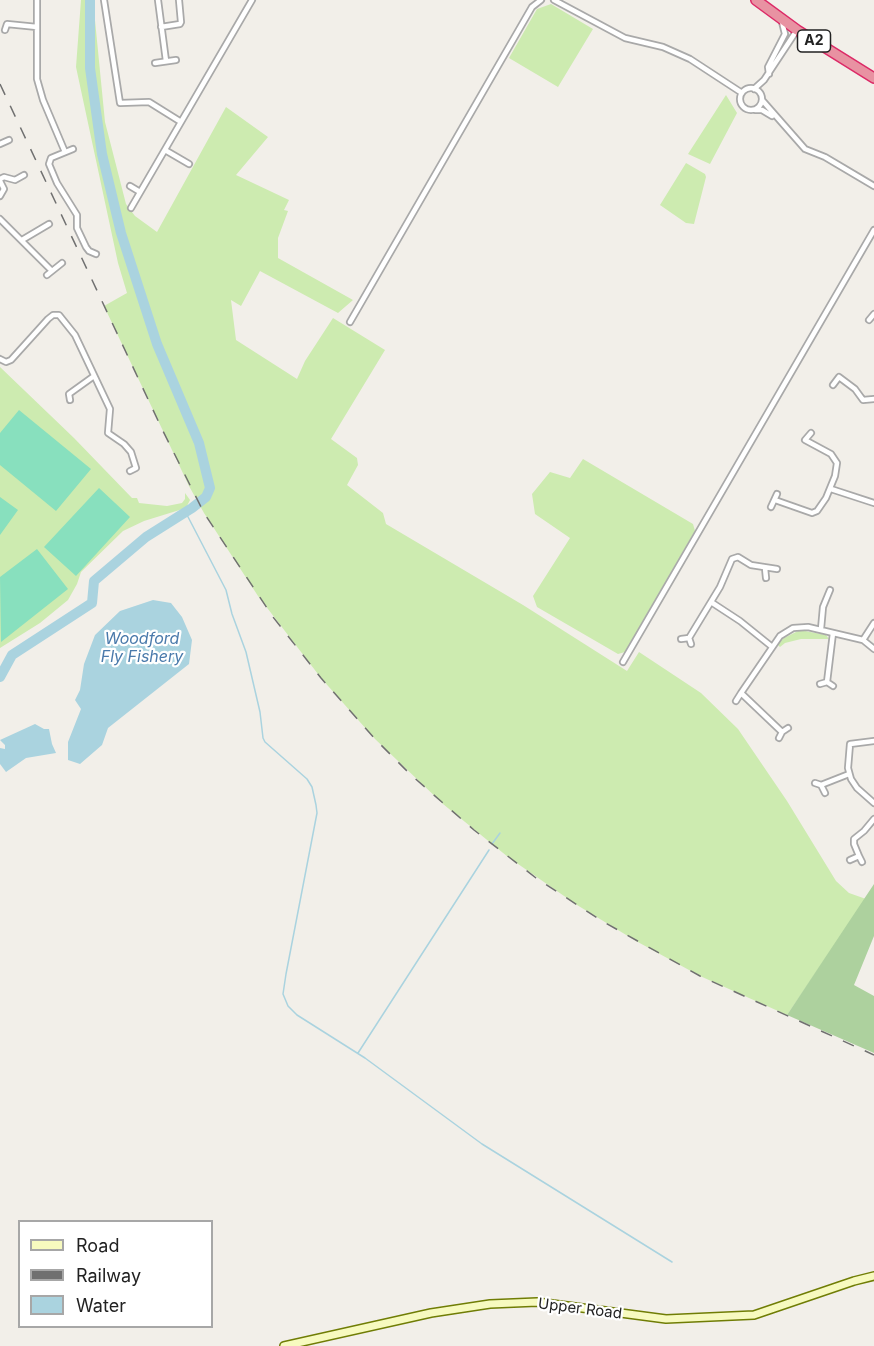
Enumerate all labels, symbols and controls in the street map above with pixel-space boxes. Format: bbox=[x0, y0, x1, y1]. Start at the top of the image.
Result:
road number: A2 bbox=[798, 30, 830, 52]
water label: Woodford Fly Fishery bbox=[101, 629, 183, 667]
legend bbox=[18, 1220, 213, 1328]
text: Road bbox=[76, 1235, 119, 1256]
text: Railway bbox=[76, 1265, 141, 1286]
text: Water bbox=[76, 1295, 126, 1316]
street label: Upper Road bbox=[537, 1295, 623, 1323]

